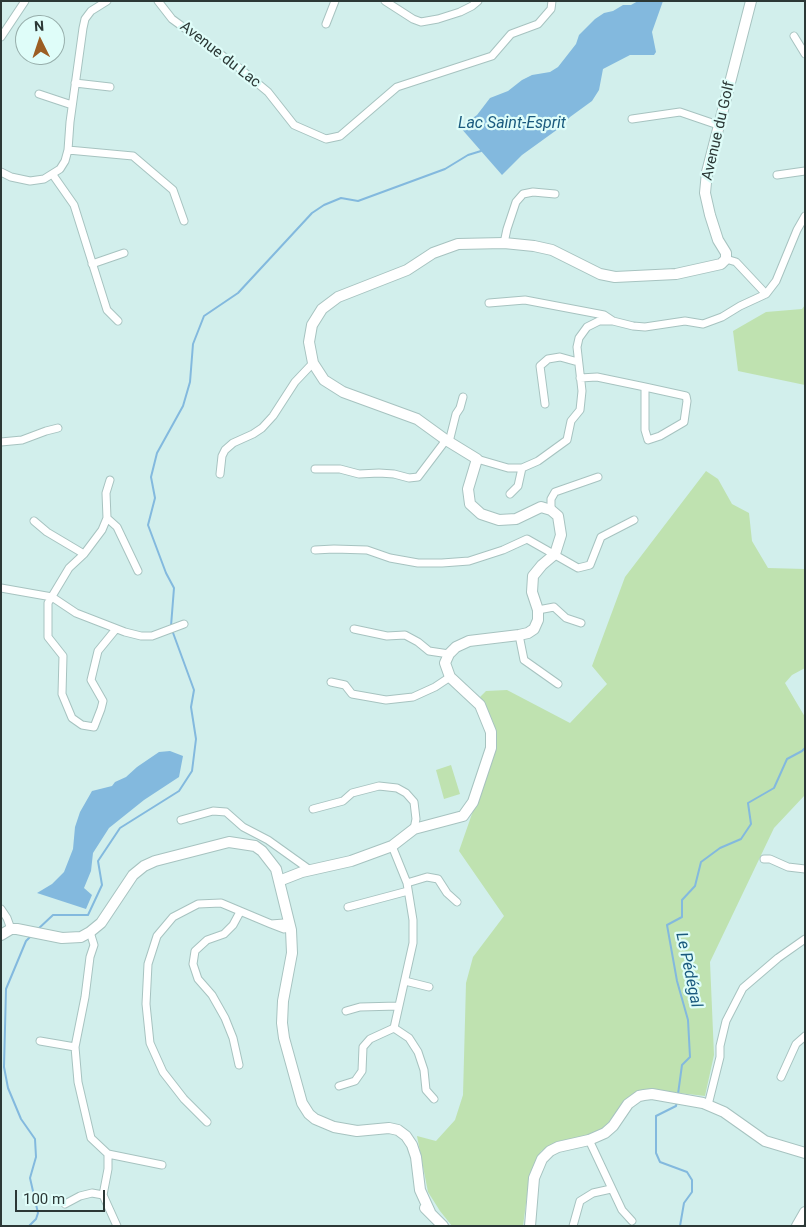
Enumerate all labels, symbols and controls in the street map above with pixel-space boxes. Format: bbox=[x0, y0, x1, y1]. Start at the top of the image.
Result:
north arrow bbox=[15, 15, 65, 65]
text: N bbox=[34, 18, 45, 34]
street label: Avenue du Lac bbox=[176, 18, 264, 92]
street label: Avenue du Golf bbox=[699, 80, 739, 182]
water label: Lac Saint-Esprit bbox=[458, 114, 566, 134]
water label: Le Pédégal bbox=[671, 931, 705, 1009]
scale bar bbox=[18, 1180, 108, 1212]
text: 100 m bbox=[23, 1190, 65, 1208]

